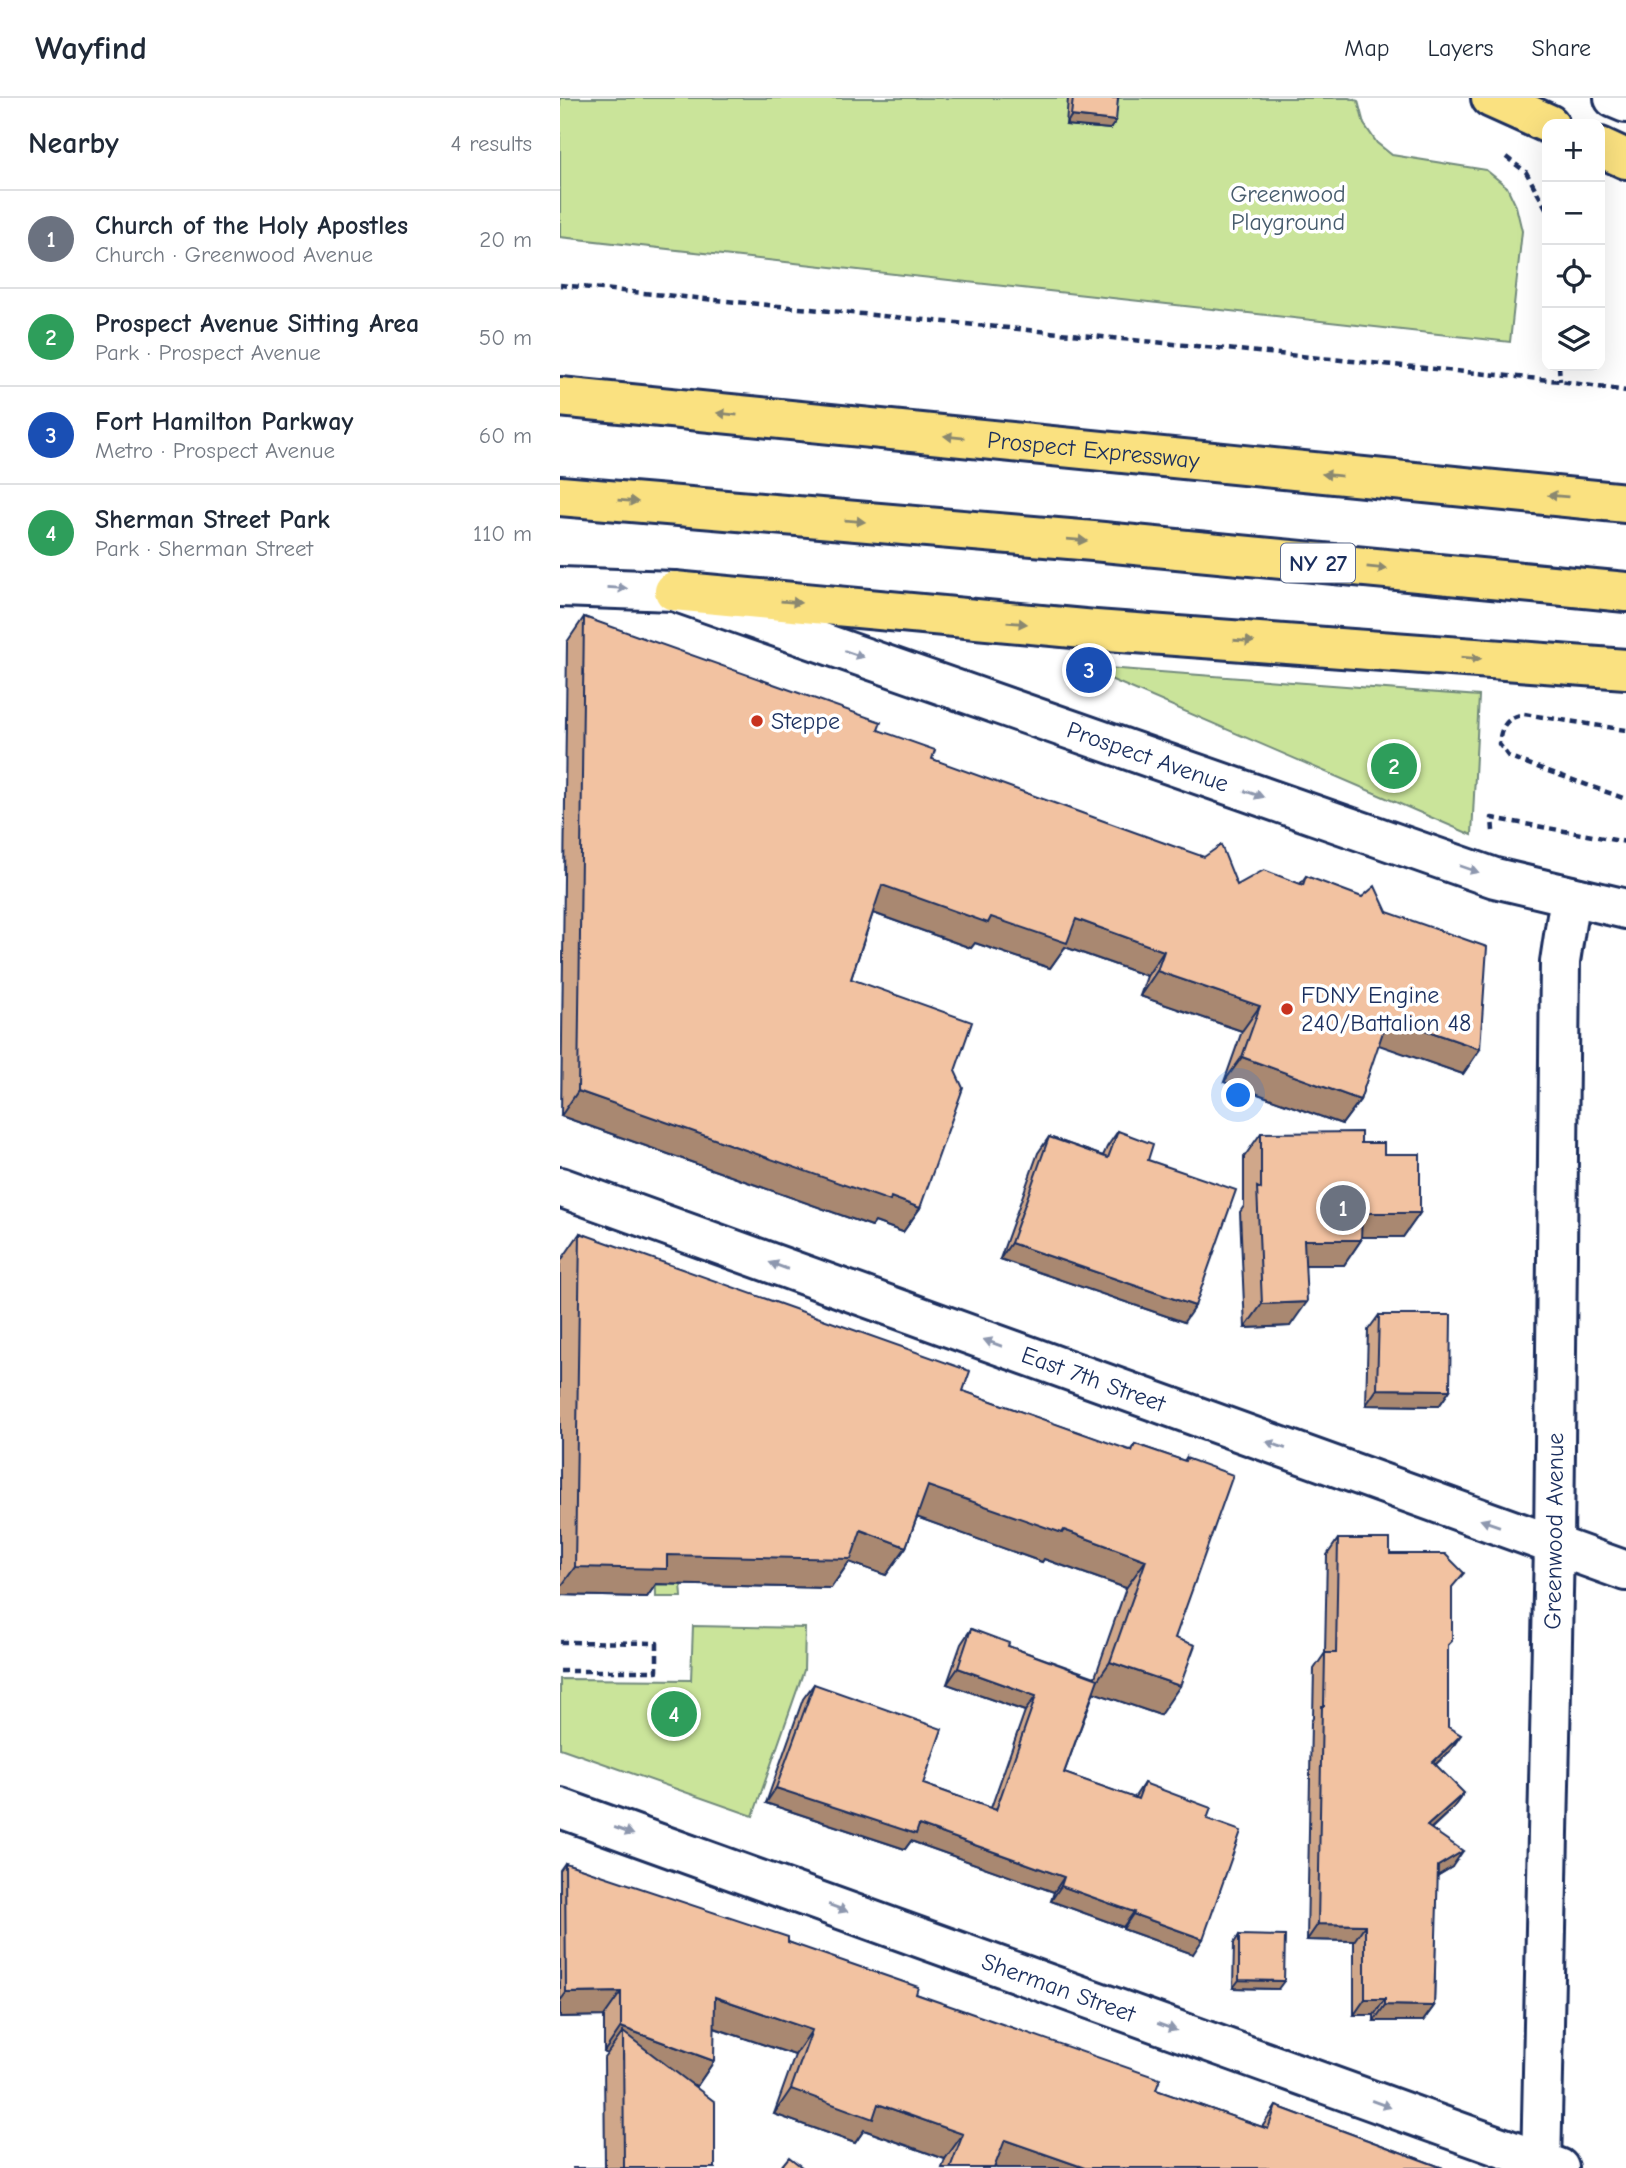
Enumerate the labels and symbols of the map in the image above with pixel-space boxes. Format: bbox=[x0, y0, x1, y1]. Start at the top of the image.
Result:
park label: Greenwood Playground bbox=[1230, 180, 1346, 236]
one-way arrow bbox=[716, 408, 738, 419]
street label: Prospect Expressway bbox=[986, 426, 1201, 475]
one-way arrow bbox=[943, 431, 965, 442]
one-way arrow bbox=[1320, 469, 1342, 480]
one-way arrow bbox=[1547, 491, 1569, 502]
one-way arrow bbox=[617, 496, 639, 507]
one-way arrow bbox=[844, 515, 866, 526]
one-way arrow bbox=[1066, 534, 1088, 545]
road number: NY 27 bbox=[1281, 544, 1355, 583]
one-way arrow bbox=[1366, 563, 1388, 574]
one-way arrow bbox=[606, 583, 628, 594]
one-way arrow bbox=[780, 597, 802, 608]
one-way arrow bbox=[1006, 618, 1028, 629]
one-way arrow bbox=[1233, 636, 1255, 647]
pin: 3 bbox=[1066, 644, 1112, 696]
one-way arrow bbox=[844, 649, 865, 660]
one-way arrow bbox=[1460, 653, 1482, 664]
place label: Steppe bbox=[771, 707, 840, 735]
marker: Steppe bbox=[749, 713, 765, 729]
street label: Prospect Avenue bbox=[1063, 715, 1232, 798]
pin: 2 bbox=[1371, 740, 1417, 792]
one-way arrow bbox=[1243, 789, 1264, 800]
one-way arrow bbox=[1458, 864, 1479, 875]
place label: FDNY Engine 240/Battalion 48 bbox=[1301, 981, 1471, 1037]
marker: FDNY Engine 240/Battalion 48 bbox=[1279, 1001, 1295, 1017]
your location bbox=[1221, 1078, 1255, 1112]
pin: 1 bbox=[1320, 1182, 1366, 1234]
one-way arrow bbox=[768, 1260, 789, 1271]
one-way arrow bbox=[982, 1337, 1003, 1348]
street label: East 7th Street bbox=[1018, 1340, 1170, 1418]
street label: Greenwood Avenue bbox=[1538, 1433, 1569, 1630]
one-way arrow bbox=[1266, 1440, 1287, 1451]
one-way arrow bbox=[1479, 1517, 1500, 1528]
pin: 4 bbox=[651, 1688, 697, 1740]
one-way arrow bbox=[614, 1826, 635, 1837]
one-way arrow bbox=[828, 1903, 849, 1914]
street label: Sherman Street bbox=[978, 1947, 1140, 2029]
one-way arrow bbox=[1157, 2022, 1178, 2033]
one-way arrow bbox=[1371, 2099, 1392, 2110]

